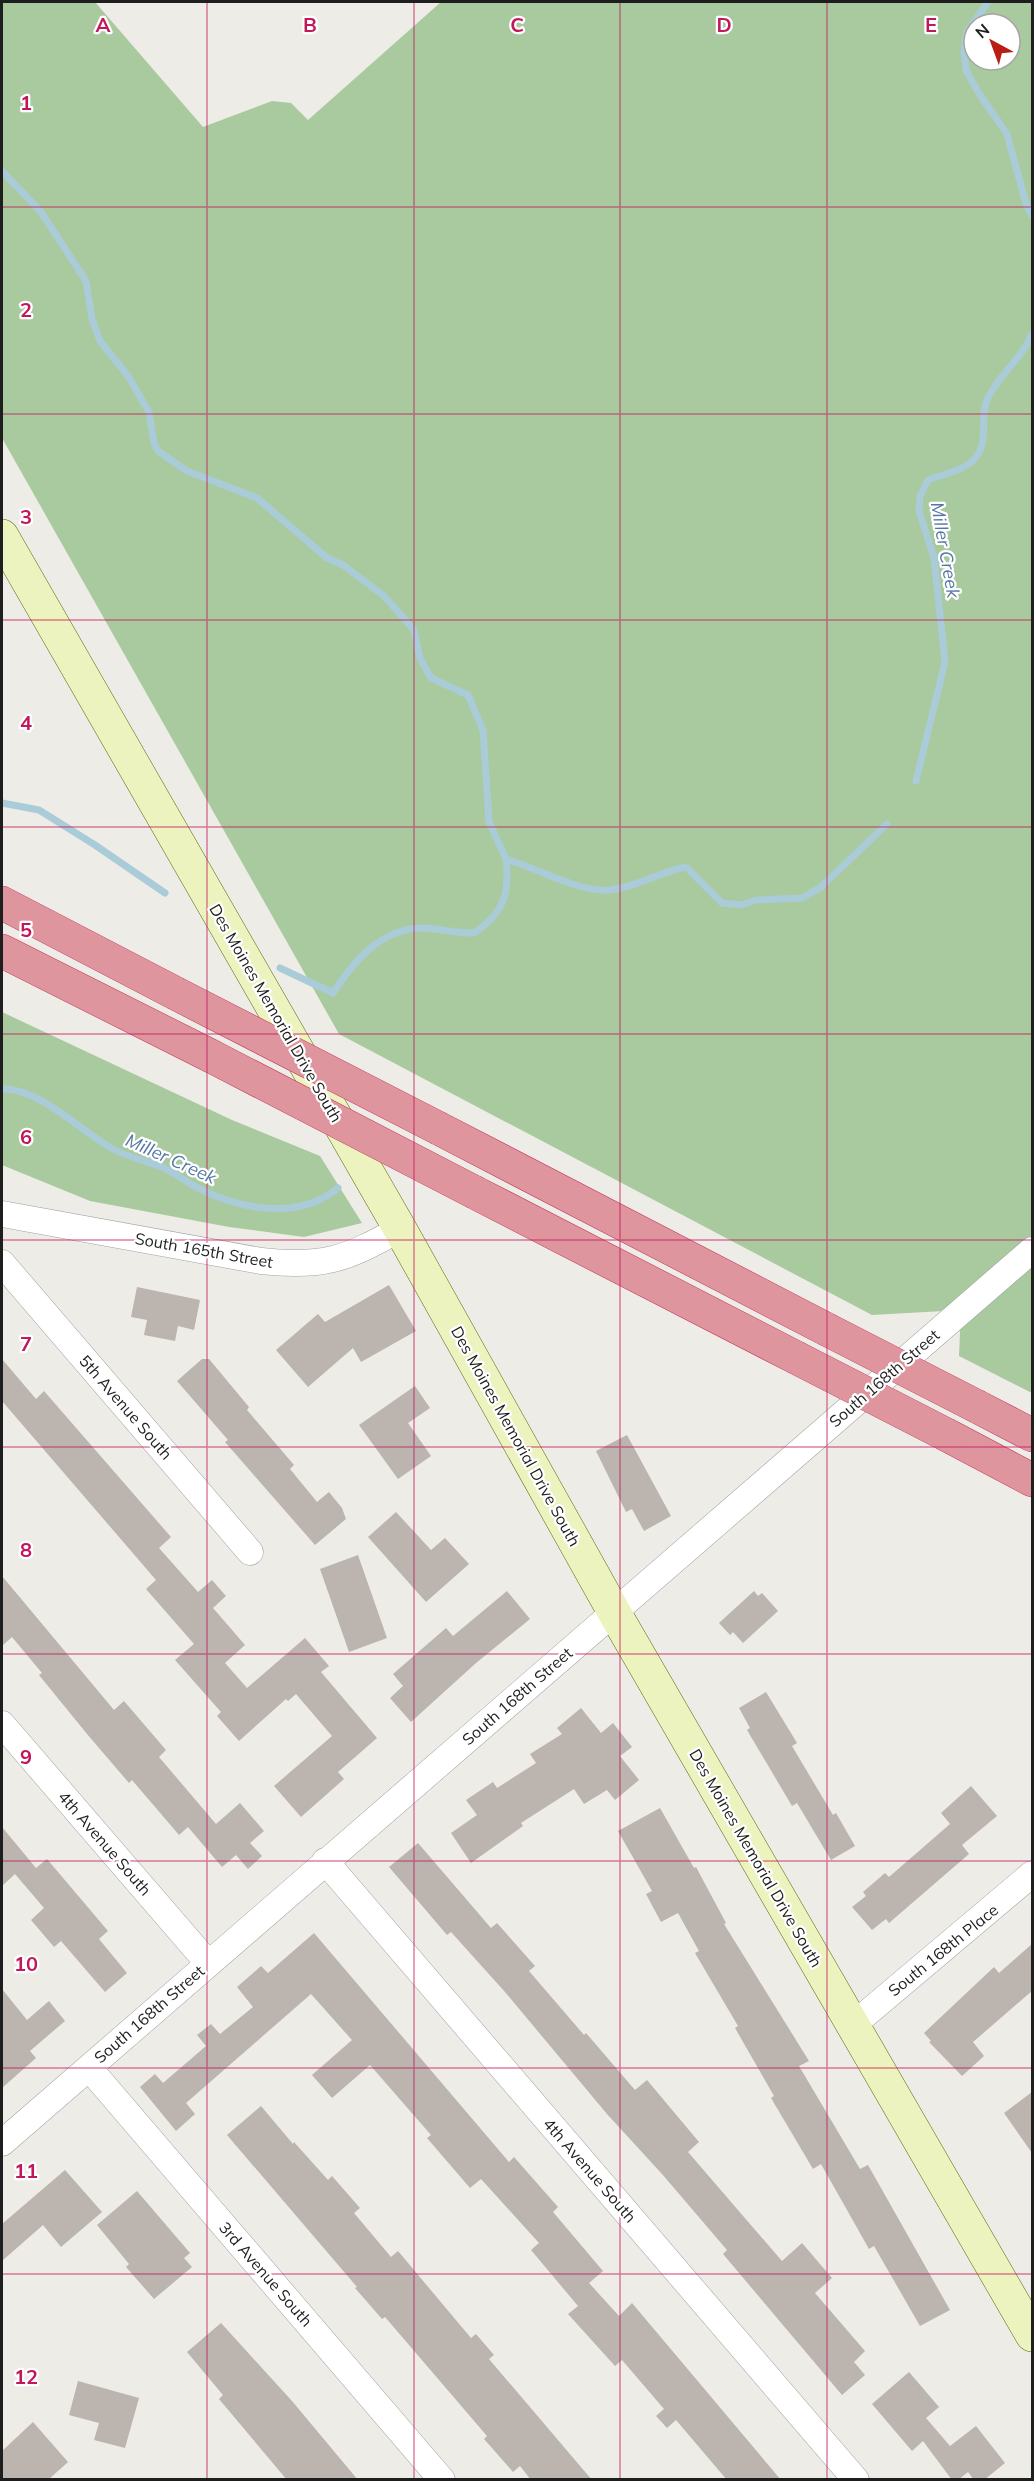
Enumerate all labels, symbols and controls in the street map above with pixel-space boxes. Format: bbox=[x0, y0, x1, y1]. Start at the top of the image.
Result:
text: A bbox=[96, 12, 111, 37]
text: B bbox=[303, 12, 317, 37]
text: C bbox=[510, 12, 524, 37]
text: D bbox=[716, 12, 732, 37]
text: E bbox=[925, 12, 937, 37]
north arrow bbox=[962, 12, 1022, 72]
text: N bbox=[971, 19, 993, 42]
text: 1 bbox=[20, 90, 32, 115]
text: 2 bbox=[20, 297, 32, 322]
water label: Miller Creek bbox=[926, 500, 965, 600]
text: 3 bbox=[20, 504, 32, 529]
text: 4 bbox=[20, 710, 32, 735]
street label: Des Moines Memorial Drive South bbox=[205, 900, 347, 1126]
text: 5 bbox=[20, 917, 32, 942]
text: 6 bbox=[20, 1124, 32, 1149]
water label: Miller Creek bbox=[122, 1128, 221, 1189]
street label: South 165th Street bbox=[133, 1228, 275, 1272]
street label: Des Moines Memorial Drive South bbox=[447, 1322, 585, 1550]
street label: South 168th Street bbox=[825, 1324, 944, 1431]
text: 7 bbox=[20, 1331, 32, 1356]
street label: 5th Avenue South bbox=[75, 1351, 177, 1463]
text: 8 bbox=[20, 1537, 32, 1562]
street label: South 168th Street bbox=[458, 1642, 577, 1749]
text: 9 bbox=[20, 1744, 32, 1769]
street label: Des Moines Memorial Drive South bbox=[685, 1745, 827, 1971]
street label: 4th Avenue South bbox=[54, 1787, 156, 1899]
street label: South 168th Place bbox=[884, 1900, 1002, 2000]
text: 10 bbox=[14, 1951, 38, 1976]
street label: South 168th Street bbox=[90, 1960, 209, 2067]
street label: 4th Avenue South bbox=[539, 2114, 641, 2226]
text: 11 bbox=[14, 2158, 38, 2183]
street label: 3rd Avenue South bbox=[215, 2218, 317, 2330]
text: 12 bbox=[14, 2364, 38, 2389]

